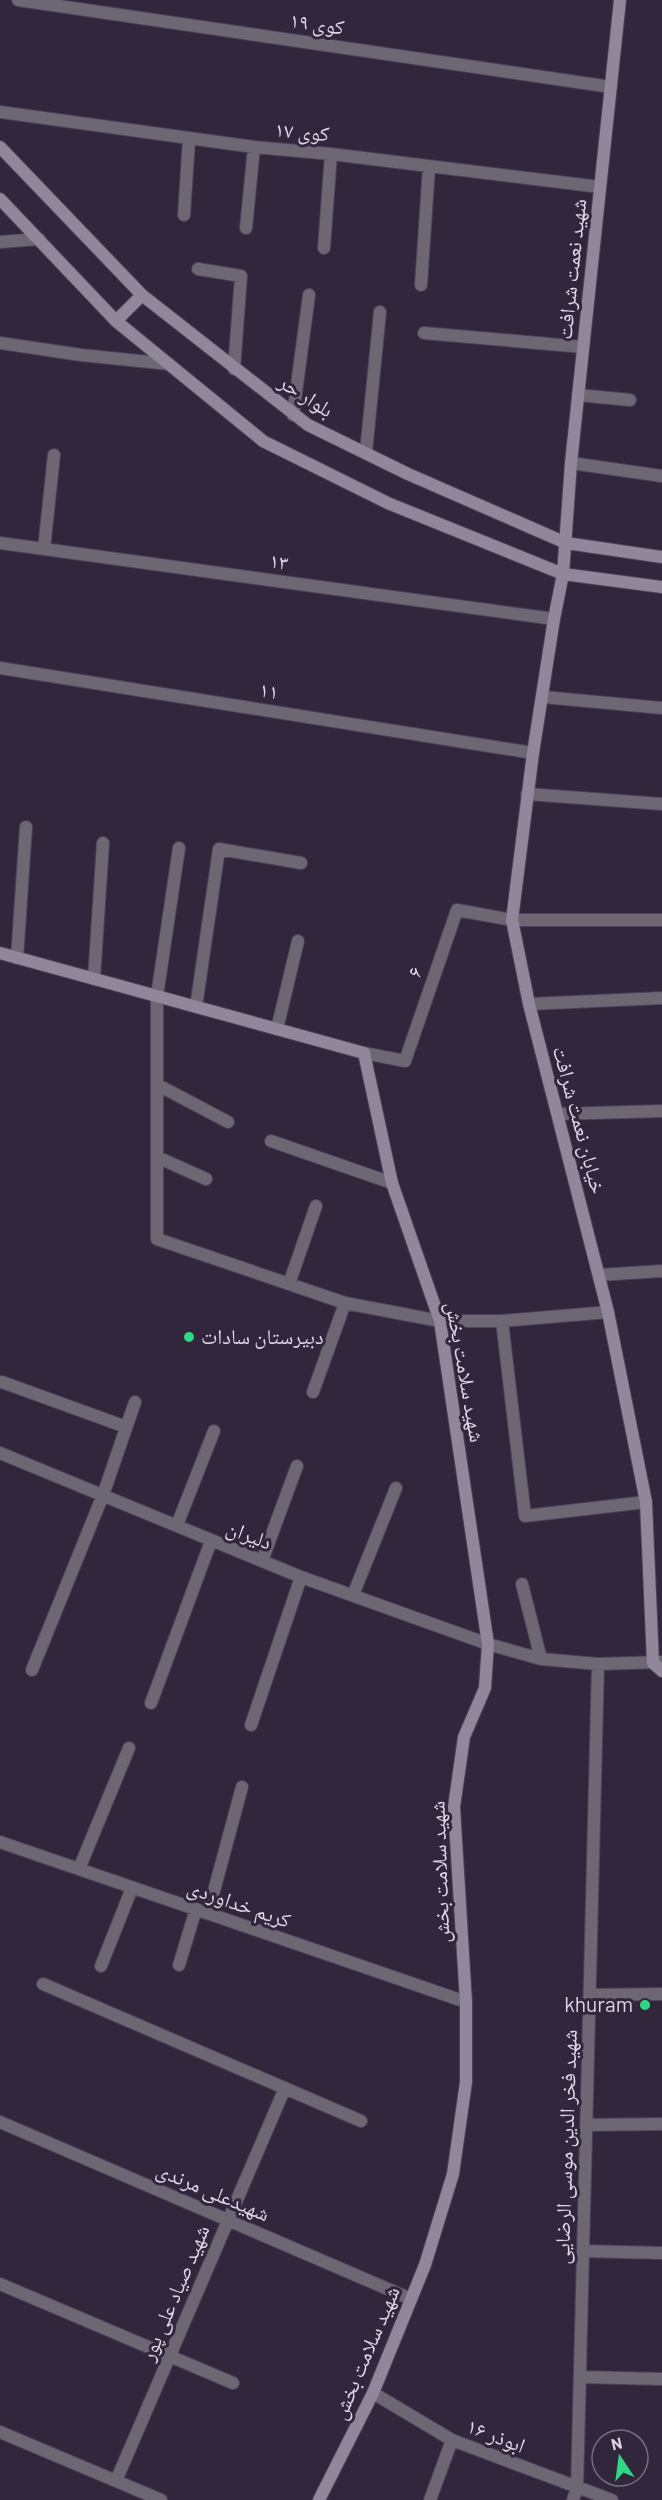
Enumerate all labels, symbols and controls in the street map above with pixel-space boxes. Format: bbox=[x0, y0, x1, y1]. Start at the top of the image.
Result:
street label: کوی ۱۹ bbox=[288, 6, 346, 40]
street label: کوی ۱۷ bbox=[274, 116, 331, 146]
street label: شهید نعمت شرافت bbox=[551, 197, 591, 341]
street label: بلوار حر bbox=[274, 367, 339, 422]
street label: ۱۳ bbox=[268, 547, 290, 574]
street label: ۱۱ bbox=[258, 676, 281, 703]
street label: ۶ bbox=[400, 963, 427, 980]
street label: خیابان نعمت شرافت bbox=[548, 1043, 612, 1196]
street label: شهید سلامت بخش bbox=[440, 1300, 491, 1444]
place label: دبیرستان سادات bbox=[201, 1323, 324, 1349]
marker: دبیرستان سادات bbox=[182, 1330, 196, 1344]
street label: دلیران bbox=[223, 1514, 276, 1555]
street label: شهید سلامت بخش bbox=[424, 1800, 455, 1944]
street label: کریم خداوردی bbox=[184, 1873, 295, 1935]
place label: khuram bbox=[564, 1991, 633, 2016]
marker: khuram bbox=[638, 1998, 652, 2012]
street label: شهید فخر الدین موسی الرضایی bbox=[548, 2029, 583, 2265]
street label: شهیدعلی مرندی bbox=[152, 2156, 274, 2228]
street label: شهید صیاد علی پور bbox=[133, 2221, 215, 2366]
street label: شهید سلامت بخش bbox=[325, 2282, 406, 2424]
street label: ۱۶ ابوذر bbox=[464, 2412, 529, 2458]
north arrow bbox=[590, 2428, 650, 2488]
text: N bbox=[609, 2432, 624, 2453]

